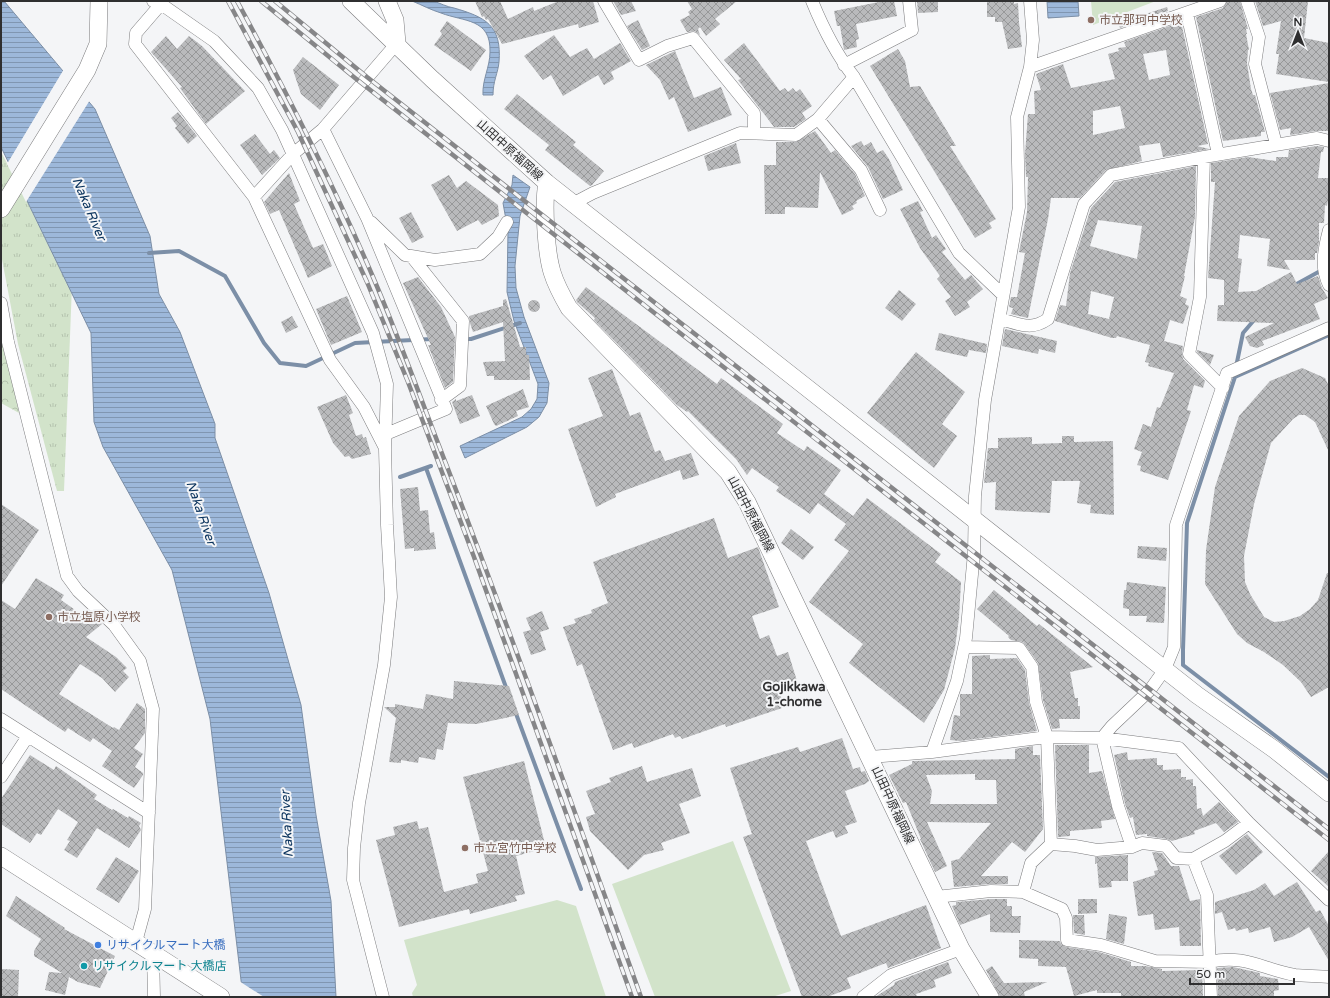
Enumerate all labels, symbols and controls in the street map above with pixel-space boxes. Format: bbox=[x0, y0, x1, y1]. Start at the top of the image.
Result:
north arrow bbox=[1278, 12, 1318, 52]
place label: 市立那珂中学校 bbox=[1099, 13, 1183, 27]
marker: 市立那珂中学校 bbox=[1086, 15, 1096, 25]
text: N bbox=[1294, 16, 1302, 29]
street label: 山田中原福岡線 bbox=[474, 117, 546, 183]
water label: Naka River bbox=[69, 175, 110, 245]
street label: 山田中原福岡線 bbox=[725, 474, 777, 554]
water label: Naka River bbox=[183, 479, 220, 549]
place label: 市立塩原小学校 bbox=[57, 610, 141, 624]
marker: 市立塩原小学校 bbox=[44, 612, 54, 622]
district label: Gojikkawa 1-chome bbox=[762, 679, 826, 710]
street label: 山田中原福岡線 bbox=[869, 764, 917, 846]
water label: Naka River bbox=[277, 788, 297, 858]
place label: 市立宮竹中学校 bbox=[473, 841, 557, 855]
marker: 市立宮竹中学校 bbox=[460, 843, 470, 853]
place label: リサイクルマート大橋 bbox=[106, 938, 225, 952]
marker: リサイクルマート大橋 bbox=[93, 940, 103, 950]
place label: リサイクルマート 大橋店 bbox=[92, 959, 227, 973]
scale bar bbox=[1190, 960, 1294, 986]
marker: リサイクルマート 大橋店 bbox=[79, 961, 89, 971]
text: 50 m bbox=[1196, 967, 1225, 981]

